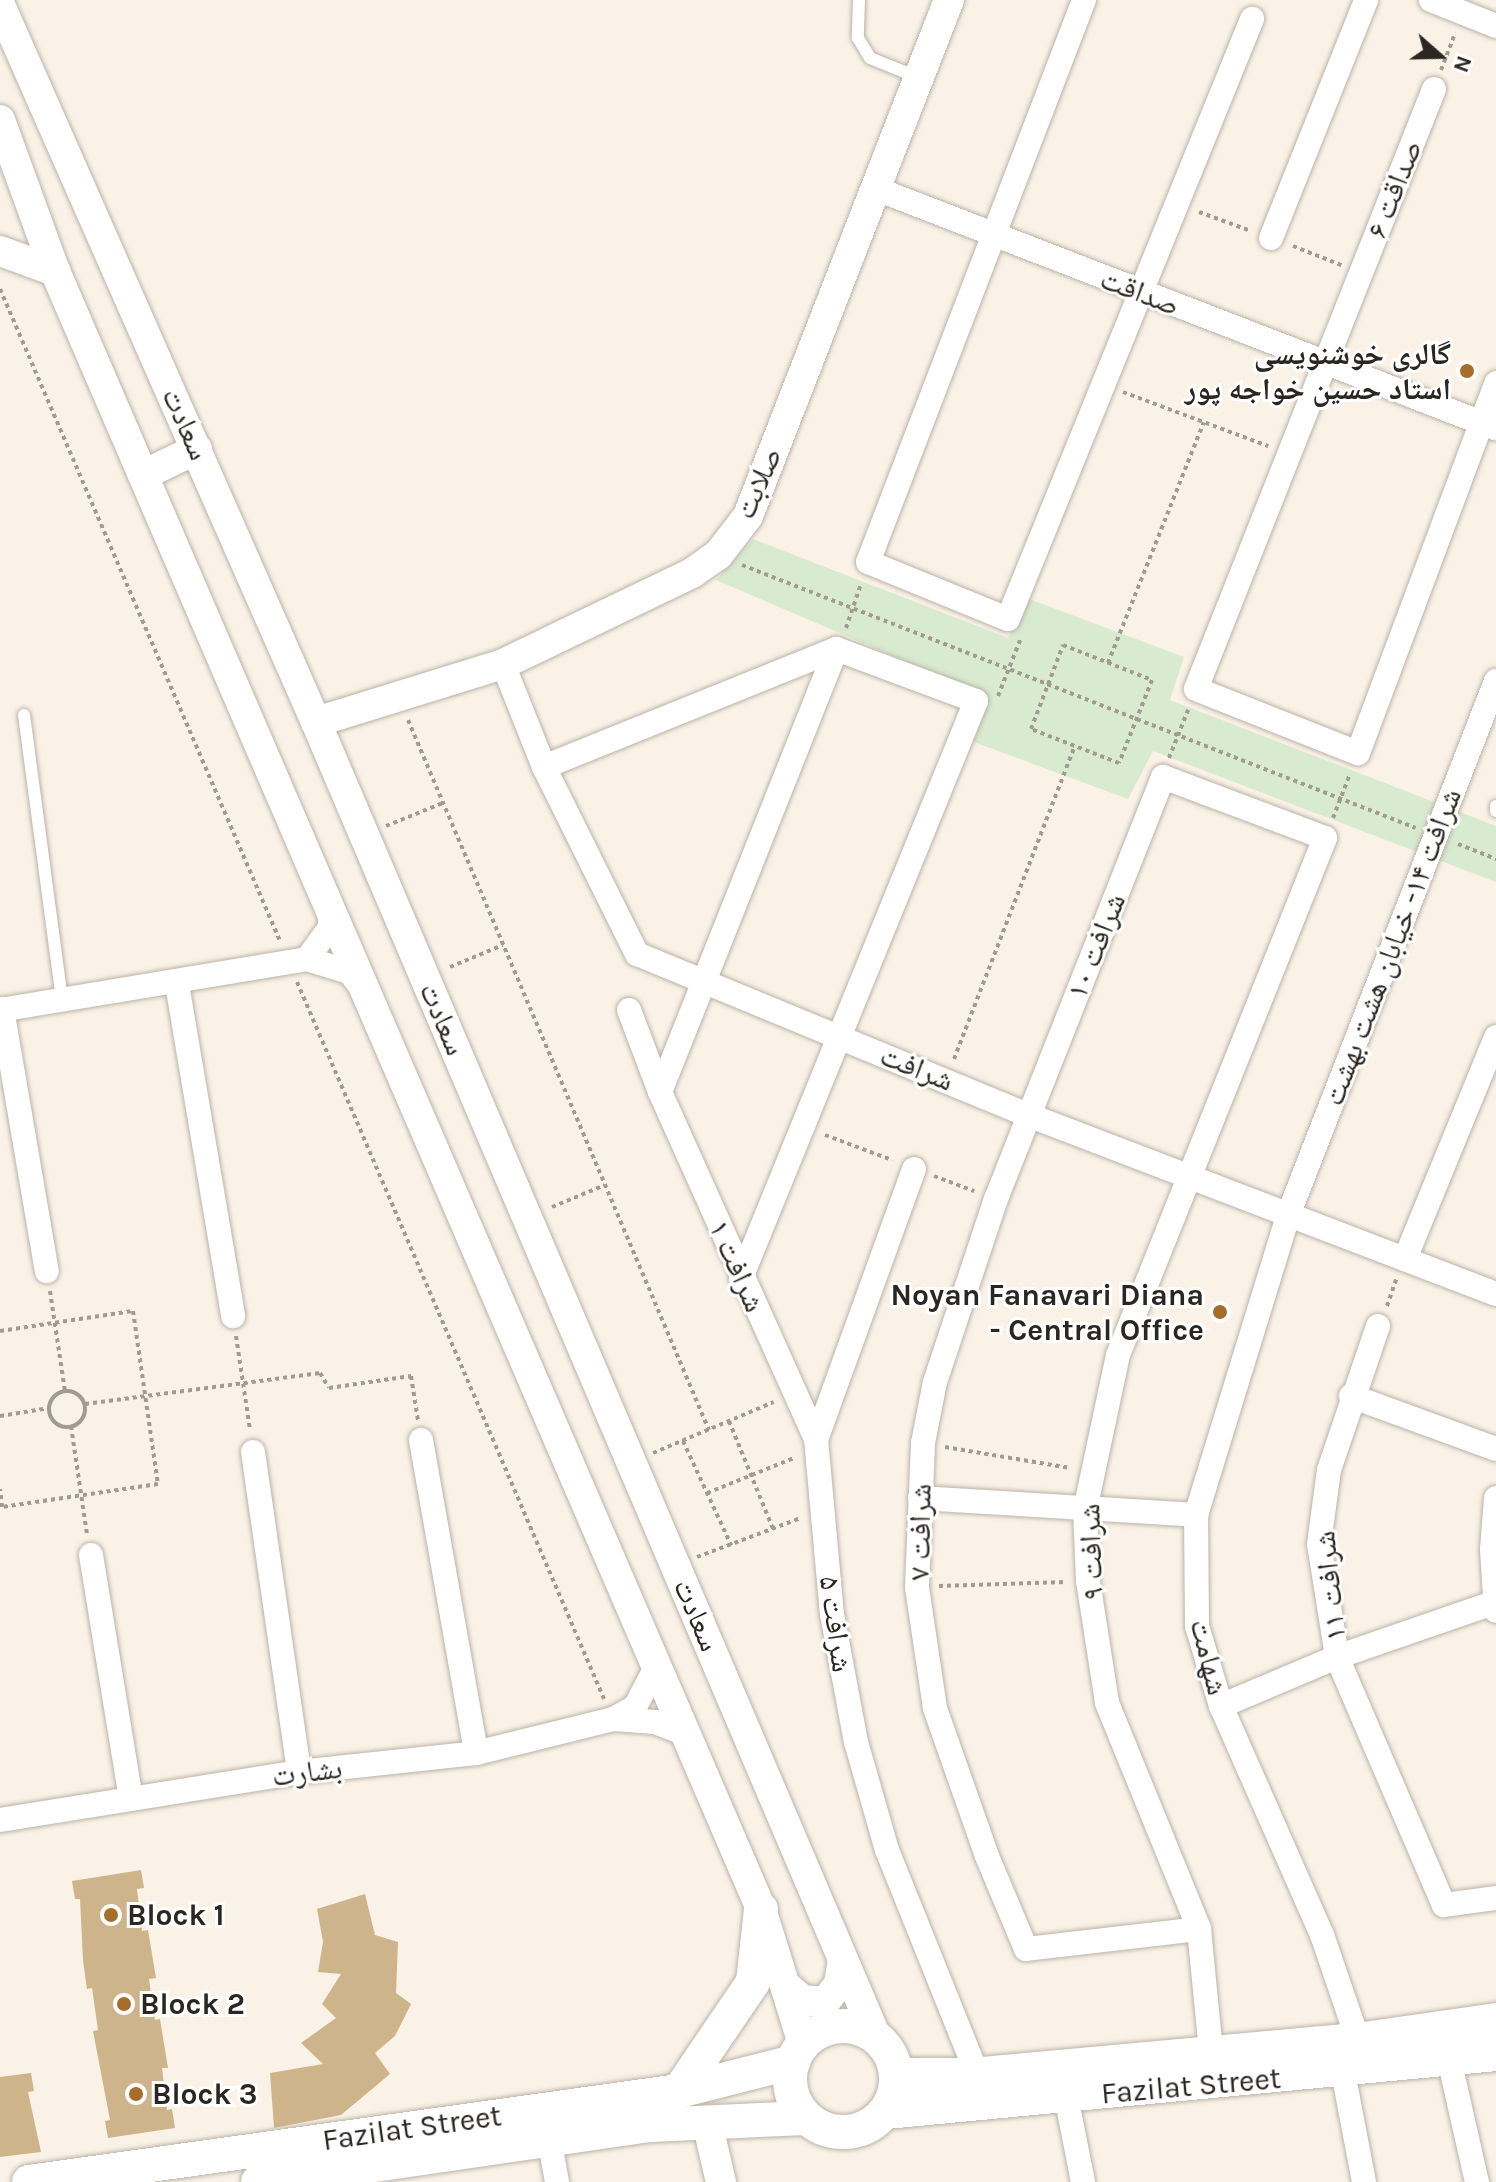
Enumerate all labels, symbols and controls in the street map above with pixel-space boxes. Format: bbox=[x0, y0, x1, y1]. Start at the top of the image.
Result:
north arrow bbox=[1400, 16, 1480, 96]
text: N bbox=[1448, 52, 1477, 76]
street label: صداقت ۶ bbox=[1358, 135, 1430, 243]
street label: صداقت bbox=[1095, 260, 1185, 324]
place label: گالری خوشنویسی استاد حسین خواجه پور bbox=[1185, 336, 1451, 406]
marker: گالری خوشنویسی استاد حسین خواجه پور bbox=[1458, 362, 1476, 380]
street label: سعادت bbox=[154, 382, 218, 466]
street label: صلابت bbox=[726, 442, 790, 524]
street label: شرافت ۱۴- خیابان هشت بهشت bbox=[1315, 783, 1469, 1111]
street label: شرافت ۱۰ bbox=[1059, 888, 1133, 1004]
street label: سعادت bbox=[412, 977, 474, 1061]
street label: شرافت bbox=[875, 1037, 959, 1099]
street label: شرافت ۱ bbox=[701, 1215, 773, 1317]
place label: Noyan Fanavari Diana - Central Office bbox=[891, 1277, 1204, 1348]
marker: Noyan Fanavari Diana - Central Office bbox=[1211, 1303, 1229, 1321]
street label: شرافت ۷ bbox=[901, 1483, 939, 1581]
street label: شرافت ۹ bbox=[1071, 1503, 1111, 1601]
street label: شرافت ۱۱ bbox=[1306, 1529, 1354, 1643]
street label: سعادت bbox=[666, 1573, 728, 1657]
street label: شرافت ۵ bbox=[811, 1574, 861, 1674]
street label: شهامت bbox=[1182, 1615, 1236, 1699]
street label: بشارت bbox=[270, 1750, 344, 1794]
place label: Block 1 bbox=[127, 1897, 224, 1933]
marker: Block 1 bbox=[102, 1906, 120, 1924]
place label: Block 2 bbox=[140, 1986, 245, 2022]
marker: Block 2 bbox=[115, 1995, 133, 2013]
street label: Fazilat Street bbox=[1100, 2060, 1282, 2112]
place label: Block 3 bbox=[152, 2076, 257, 2112]
marker: Block 3 bbox=[127, 2085, 145, 2103]
street label: Fazilat Street bbox=[320, 2098, 504, 2158]

